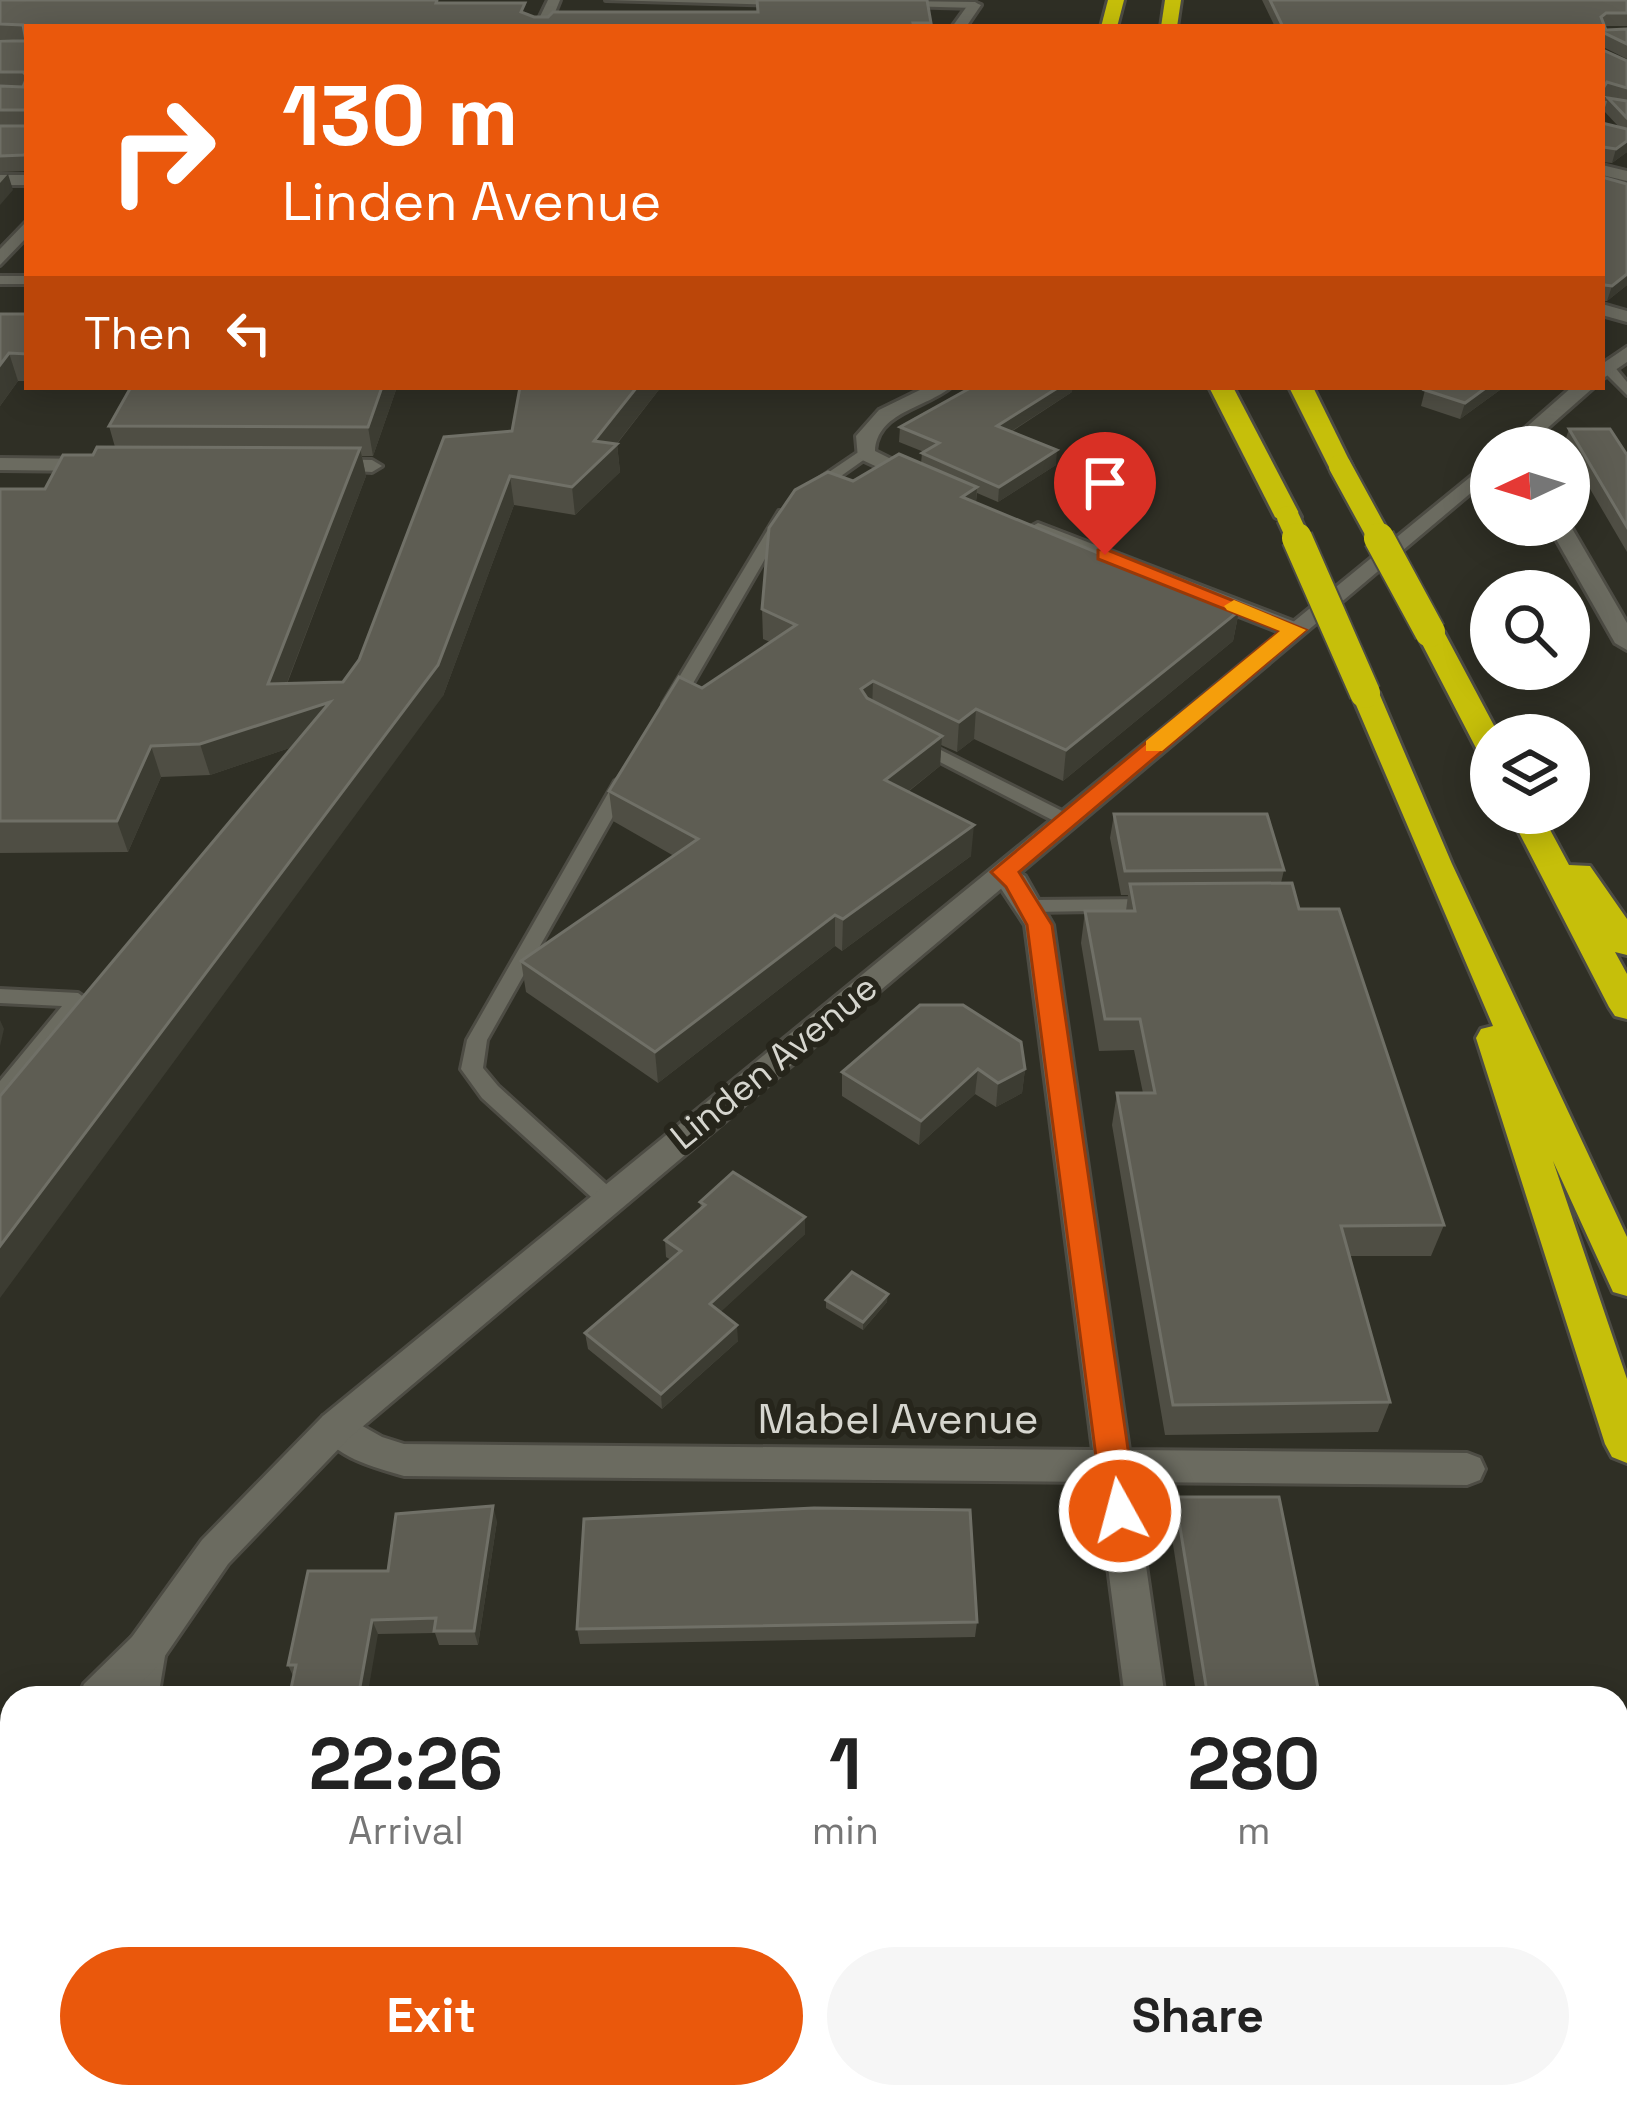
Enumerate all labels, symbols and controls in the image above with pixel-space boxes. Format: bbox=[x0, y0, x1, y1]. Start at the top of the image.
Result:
text: 130 m bbox=[282, 62, 519, 170]
icon: right bbox=[84, 72, 240, 228]
text: Linden Avenue bbox=[282, 167, 662, 236]
icon: left bbox=[216, 300, 282, 366]
text: Then bbox=[84, 305, 192, 362]
north arrow bbox=[1470, 426, 1590, 546]
map controls bbox=[1470, 426, 1590, 834]
pin bbox=[1054, 432, 1156, 555]
icon: arrive bbox=[1072, 450, 1138, 516]
button: search bbox=[1470, 570, 1590, 690]
button: layers bbox=[1470, 714, 1590, 834]
street label: Linden Avenue bbox=[661, 965, 887, 1159]
street label: Mabel Avenue bbox=[757, 1392, 1039, 1445]
position arrow bbox=[1057, 1448, 1183, 1574]
text: 22:26 bbox=[309, 1718, 503, 1810]
text: 1 bbox=[829, 1718, 862, 1810]
text: 280 bbox=[1188, 1718, 1320, 1810]
text: Arrival bbox=[348, 1806, 464, 1855]
text: min bbox=[812, 1806, 879, 1855]
text: m bbox=[1237, 1806, 1271, 1855]
button: Exit bbox=[60, 1947, 803, 2085]
button: Share bbox=[827, 1947, 1569, 2085]

